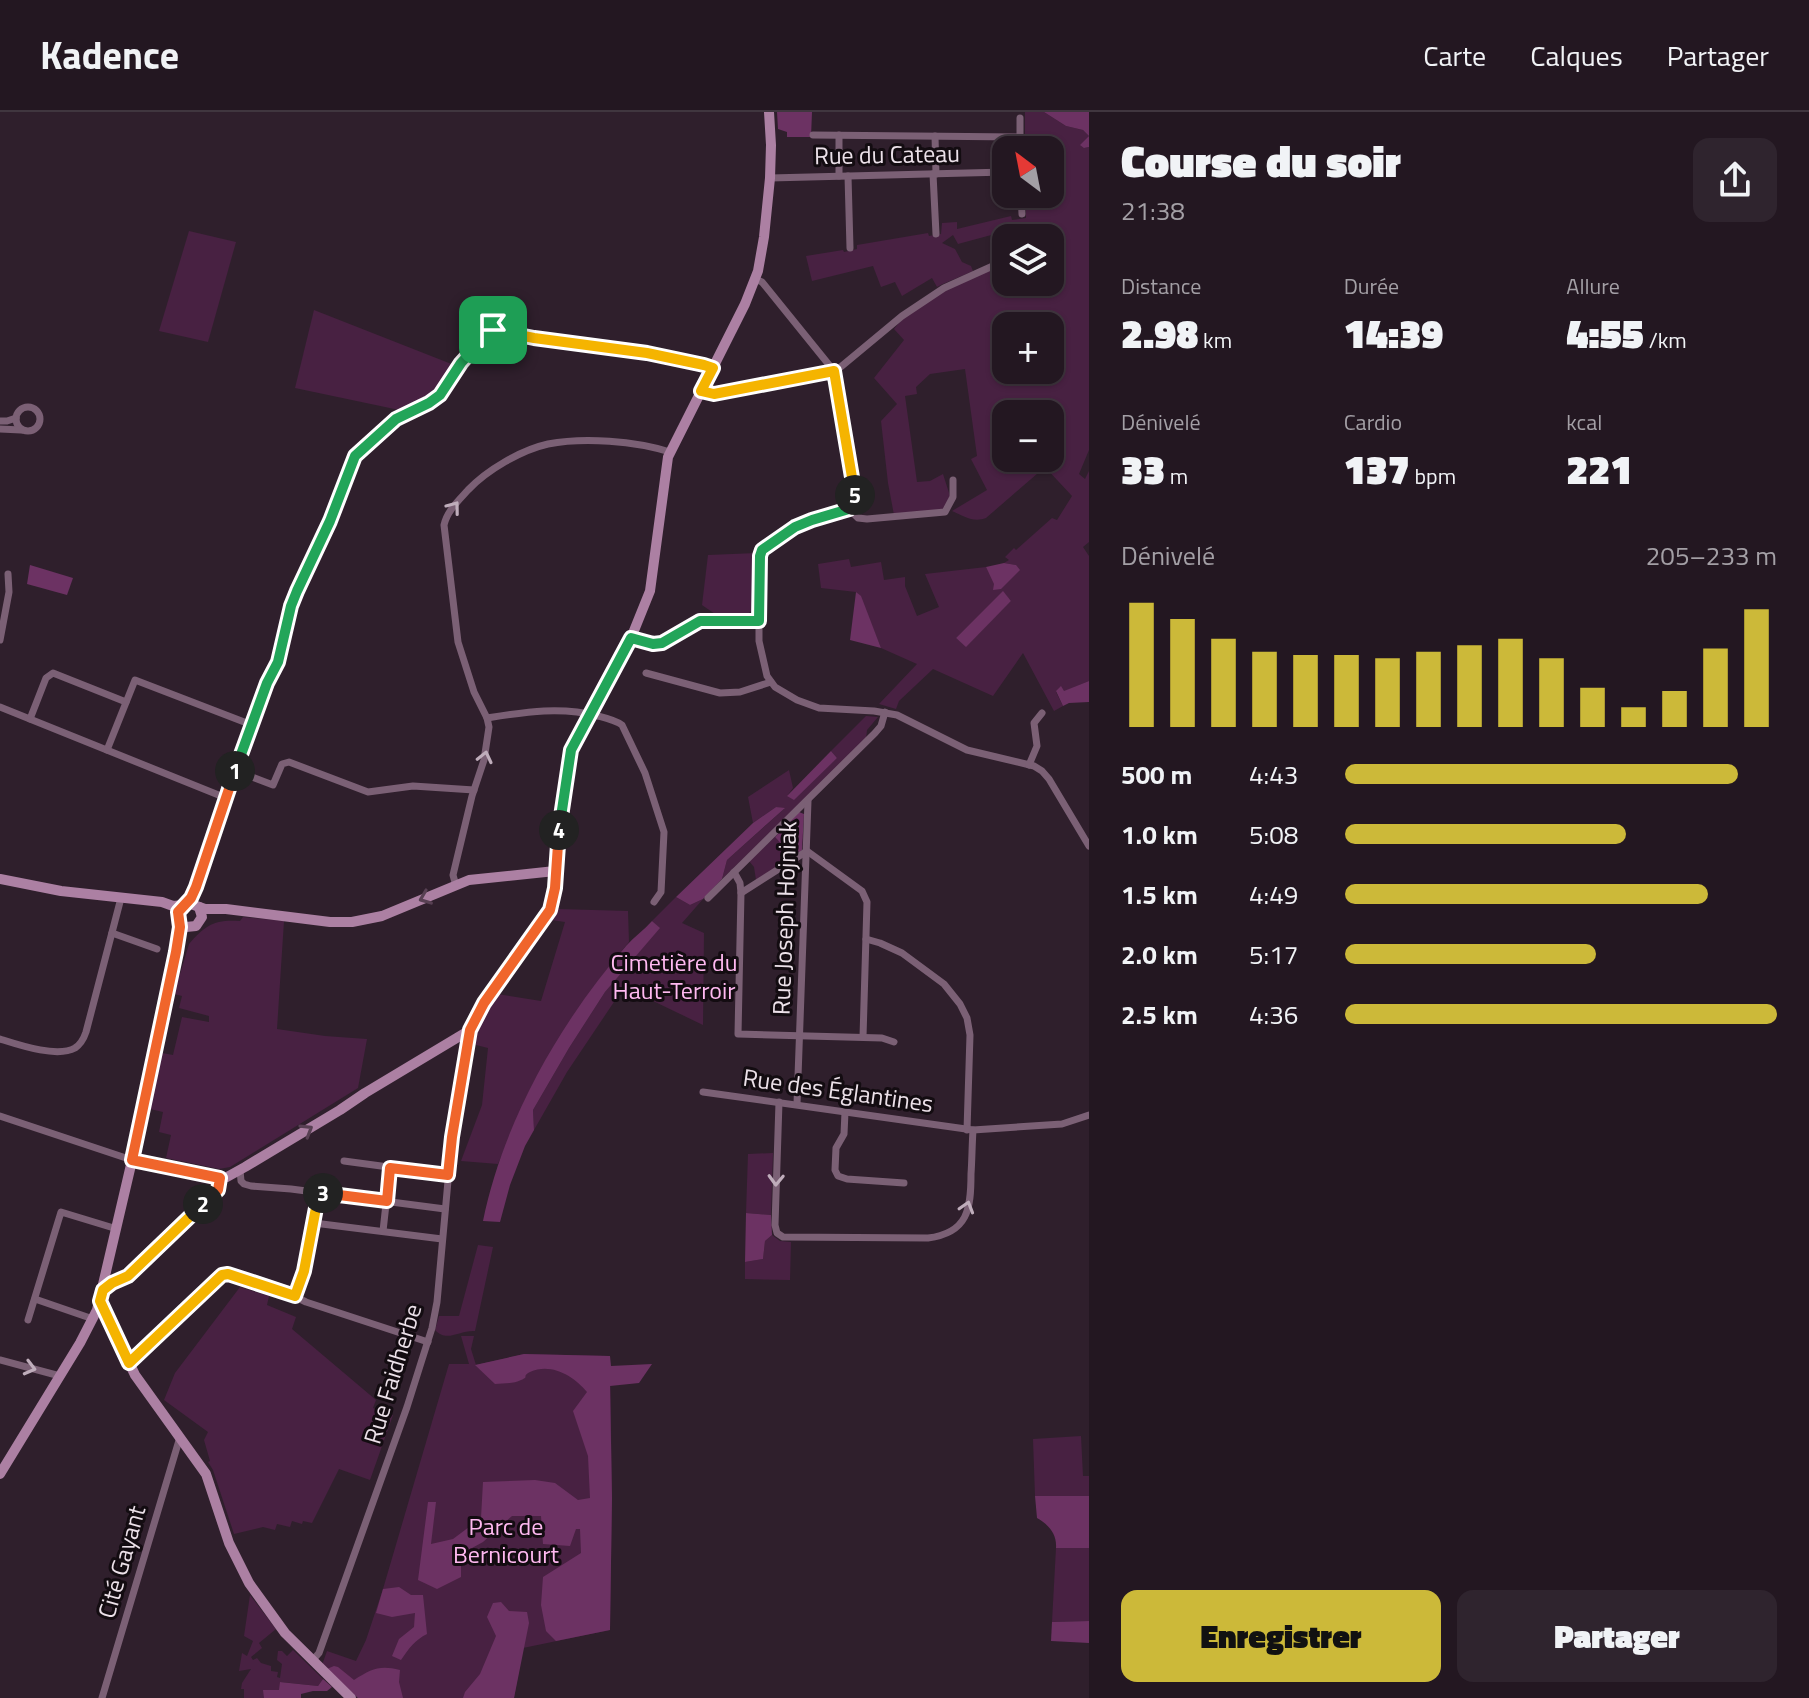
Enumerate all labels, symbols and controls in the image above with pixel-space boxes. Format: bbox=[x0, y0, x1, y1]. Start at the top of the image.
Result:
text: Kadence bbox=[40, 26, 179, 84]
text: Carte bbox=[1423, 34, 1486, 77]
text: Calques bbox=[1530, 34, 1623, 77]
text: Partager bbox=[1667, 34, 1769, 77]
text: Course du soir bbox=[1121, 127, 1401, 194]
street label: Rue du Cateau bbox=[814, 135, 960, 173]
north arrow bbox=[992, 136, 1064, 208]
map controls bbox=[992, 136, 1064, 472]
button: share bbox=[1693, 138, 1777, 222]
text: 21:38 bbox=[1121, 191, 1185, 230]
button: layers bbox=[992, 224, 1064, 296]
text: Distance bbox=[1121, 269, 1201, 303]
text: Durée bbox=[1344, 269, 1399, 303]
text: Allure bbox=[1566, 269, 1620, 303]
pin bbox=[459, 296, 527, 364]
text: 2.98 bbox=[1121, 303, 1198, 364]
text: 14:39 bbox=[1344, 303, 1443, 364]
text: 4:55 bbox=[1566, 303, 1644, 364]
icon: arrive bbox=[471, 308, 515, 352]
button: + bbox=[992, 312, 1064, 384]
text: km bbox=[1198, 323, 1232, 357]
text: /km bbox=[1644, 323, 1687, 357]
button: − bbox=[992, 400, 1064, 472]
text: Dénivelé bbox=[1121, 405, 1201, 439]
text: Cardio bbox=[1344, 405, 1402, 439]
text: kcal bbox=[1566, 405, 1602, 439]
text: 33 bbox=[1121, 439, 1165, 500]
text: 137 bbox=[1344, 439, 1410, 500]
text: 221 bbox=[1566, 439, 1632, 500]
text: m bbox=[1165, 459, 1188, 493]
text: bpm bbox=[1410, 459, 1456, 493]
pin: 5 bbox=[835, 475, 875, 515]
text: 5 bbox=[849, 478, 861, 512]
one-way arrow bbox=[445, 501, 459, 516]
text: Dénivelé bbox=[1121, 536, 1215, 575]
text: 205–233 m bbox=[1646, 536, 1777, 575]
one-way arrow bbox=[475, 750, 492, 764]
pin: 1 bbox=[215, 751, 255, 791]
text: 1 bbox=[229, 754, 241, 788]
text: 500 m bbox=[1121, 755, 1192, 794]
text: 4:43 bbox=[1249, 755, 1298, 794]
pin: 4 bbox=[539, 810, 579, 850]
text: 4 bbox=[553, 813, 565, 847]
text: 1.0 km bbox=[1121, 815, 1198, 854]
text: 5:08 bbox=[1249, 815, 1298, 854]
street label: Rue Joseph Hojniak bbox=[763, 820, 805, 1016]
text: 1.5 km bbox=[1121, 875, 1198, 914]
text: 4:49 bbox=[1249, 875, 1298, 914]
one-way arrow bbox=[419, 889, 433, 905]
text: 2.0 km bbox=[1121, 935, 1198, 974]
text: 5:17 bbox=[1249, 935, 1298, 974]
park label: Cimetière du Haut-Terroir bbox=[610, 944, 738, 1008]
text: 2.5 km bbox=[1121, 995, 1198, 1034]
text: 4:36 bbox=[1249, 995, 1298, 1034]
street label: Rue des Églantines bbox=[741, 1059, 936, 1121]
one-way arrow bbox=[298, 1124, 313, 1140]
pin: 3 bbox=[303, 1173, 343, 1213]
one-way arrow bbox=[768, 1174, 785, 1187]
text: 3 bbox=[317, 1176, 329, 1210]
pin: 2 bbox=[183, 1184, 223, 1224]
text: 2 bbox=[197, 1187, 209, 1221]
one-way arrow bbox=[958, 1201, 974, 1214]
street label: Rue Faidherbe bbox=[354, 1299, 430, 1448]
one-way arrow bbox=[22, 1358, 36, 1375]
street label: Cité Gayant bbox=[88, 1501, 154, 1622]
park label: Parc de Bernicourt bbox=[453, 1508, 559, 1572]
button: Enregistrer bbox=[1121, 1590, 1441, 1682]
button: Partager bbox=[1457, 1590, 1777, 1682]

